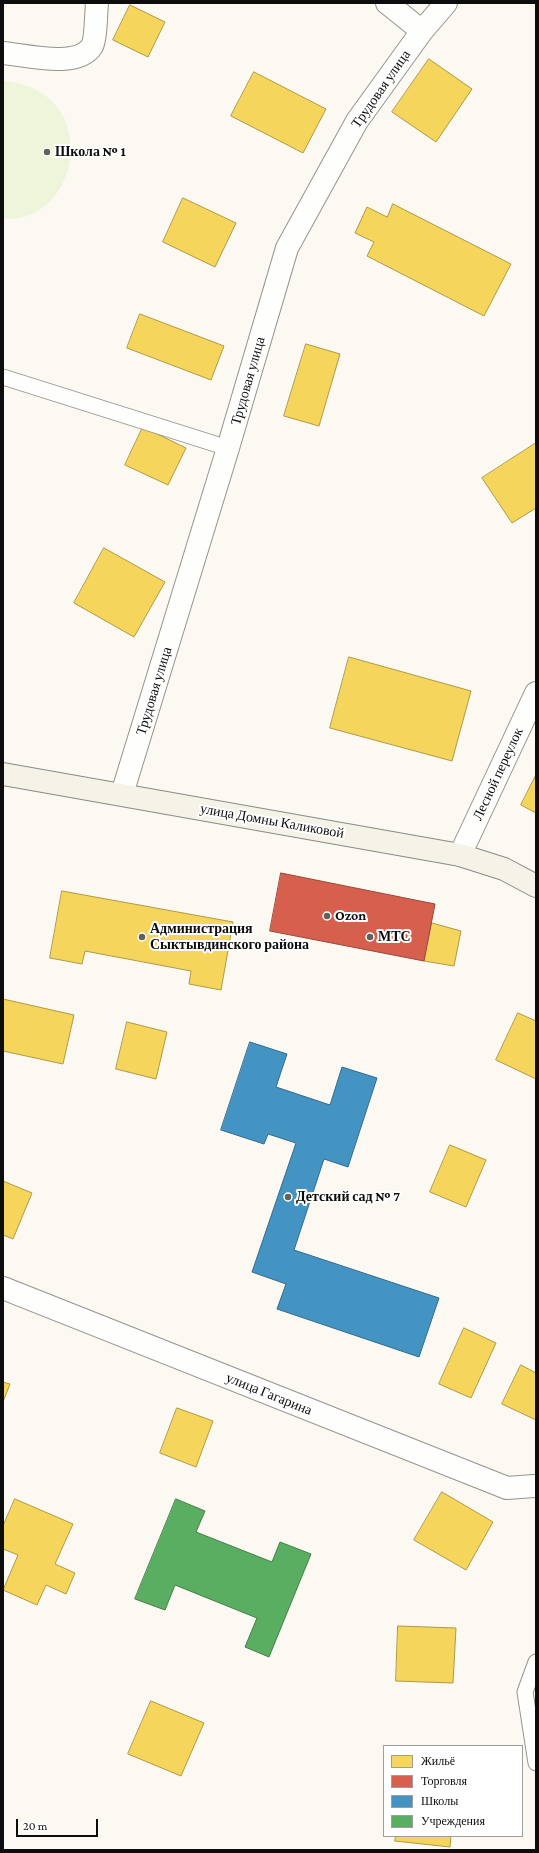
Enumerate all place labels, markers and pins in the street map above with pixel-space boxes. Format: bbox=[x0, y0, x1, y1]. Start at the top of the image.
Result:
place label: Школа № 1 bbox=[55, 144, 126, 160]
marker: Школа № 1 bbox=[42, 147, 52, 157]
place label: Ozon bbox=[335, 908, 366, 924]
marker: Ozon bbox=[322, 911, 332, 921]
place label: Администрация Сыктывдинского района bbox=[150, 921, 309, 954]
place label: МТС bbox=[378, 929, 411, 945]
marker: Администрация Сыктывдинского района bbox=[137, 932, 147, 942]
marker: МТС bbox=[365, 932, 375, 942]
place label: Детский сад № 7 bbox=[296, 1189, 400, 1205]
marker: Детский сад № 7 bbox=[283, 1192, 293, 1202]

